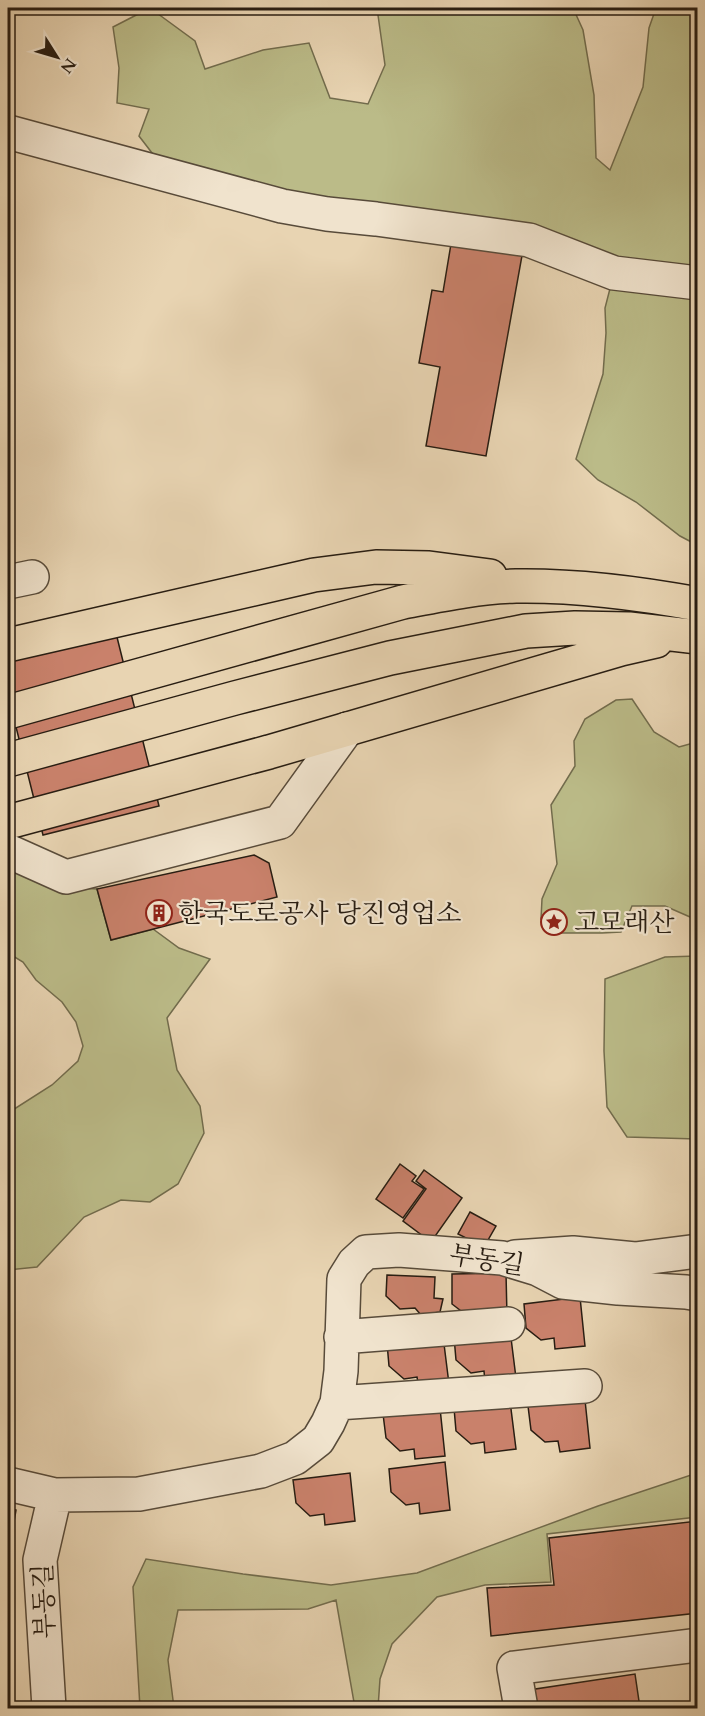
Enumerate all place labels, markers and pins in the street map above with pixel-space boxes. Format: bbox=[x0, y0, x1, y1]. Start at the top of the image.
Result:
place label: 한국도로공사 당진영업소 bbox=[178, 896, 461, 931]
building icon: 한국도로공사 당진영업소 bbox=[144, 898, 174, 928]
place label: 고모래산 bbox=[574, 905, 675, 940]
place icon: 고모래산 bbox=[539, 907, 569, 937]

